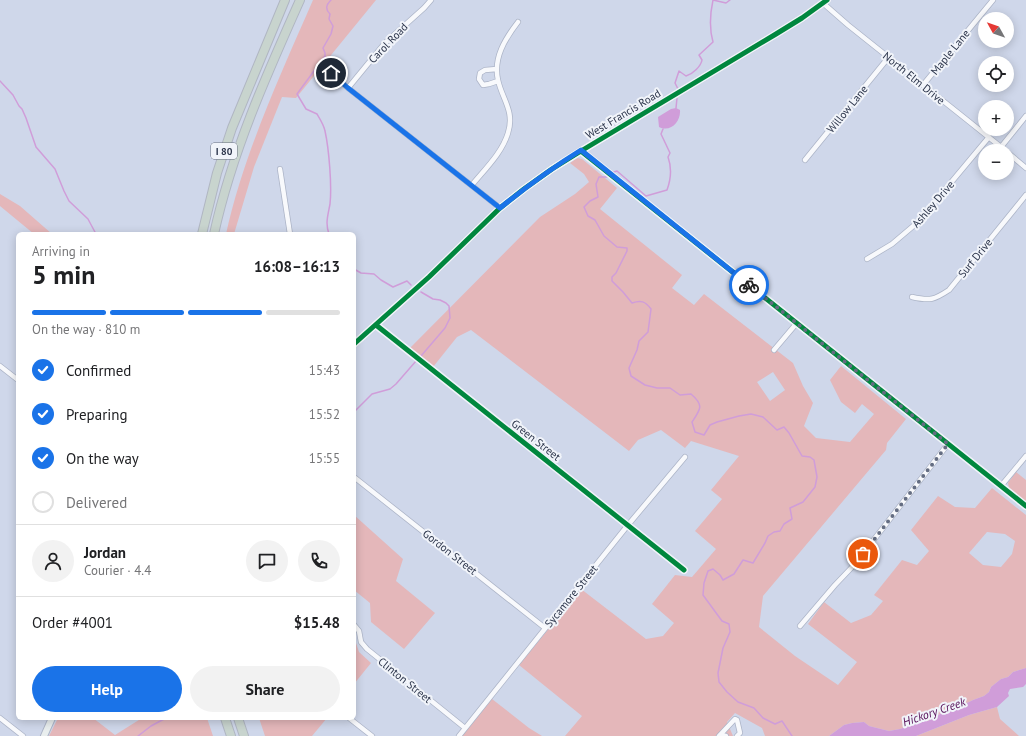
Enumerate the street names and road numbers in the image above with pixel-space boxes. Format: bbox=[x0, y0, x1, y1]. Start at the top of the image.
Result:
street label: Carol Road bbox=[365, 20, 411, 66]
street label: Maple Lane bbox=[927, 26, 973, 78]
street label: North Elm Drive bbox=[880, 49, 948, 108]
street label: Willow Lane bbox=[823, 82, 871, 136]
street label: West Francis Road bbox=[583, 86, 663, 142]
road number: I 80 bbox=[211, 143, 237, 159]
street label: Ashley Drive bbox=[909, 177, 958, 230]
street label: Surf Drive bbox=[955, 235, 995, 281]
street label: Green Street bbox=[509, 416, 564, 464]
street label: Gordon Street bbox=[420, 526, 480, 578]
street label: Sycamore Street bbox=[542, 562, 601, 630]
street label: Clinton Street bbox=[375, 654, 435, 706]

